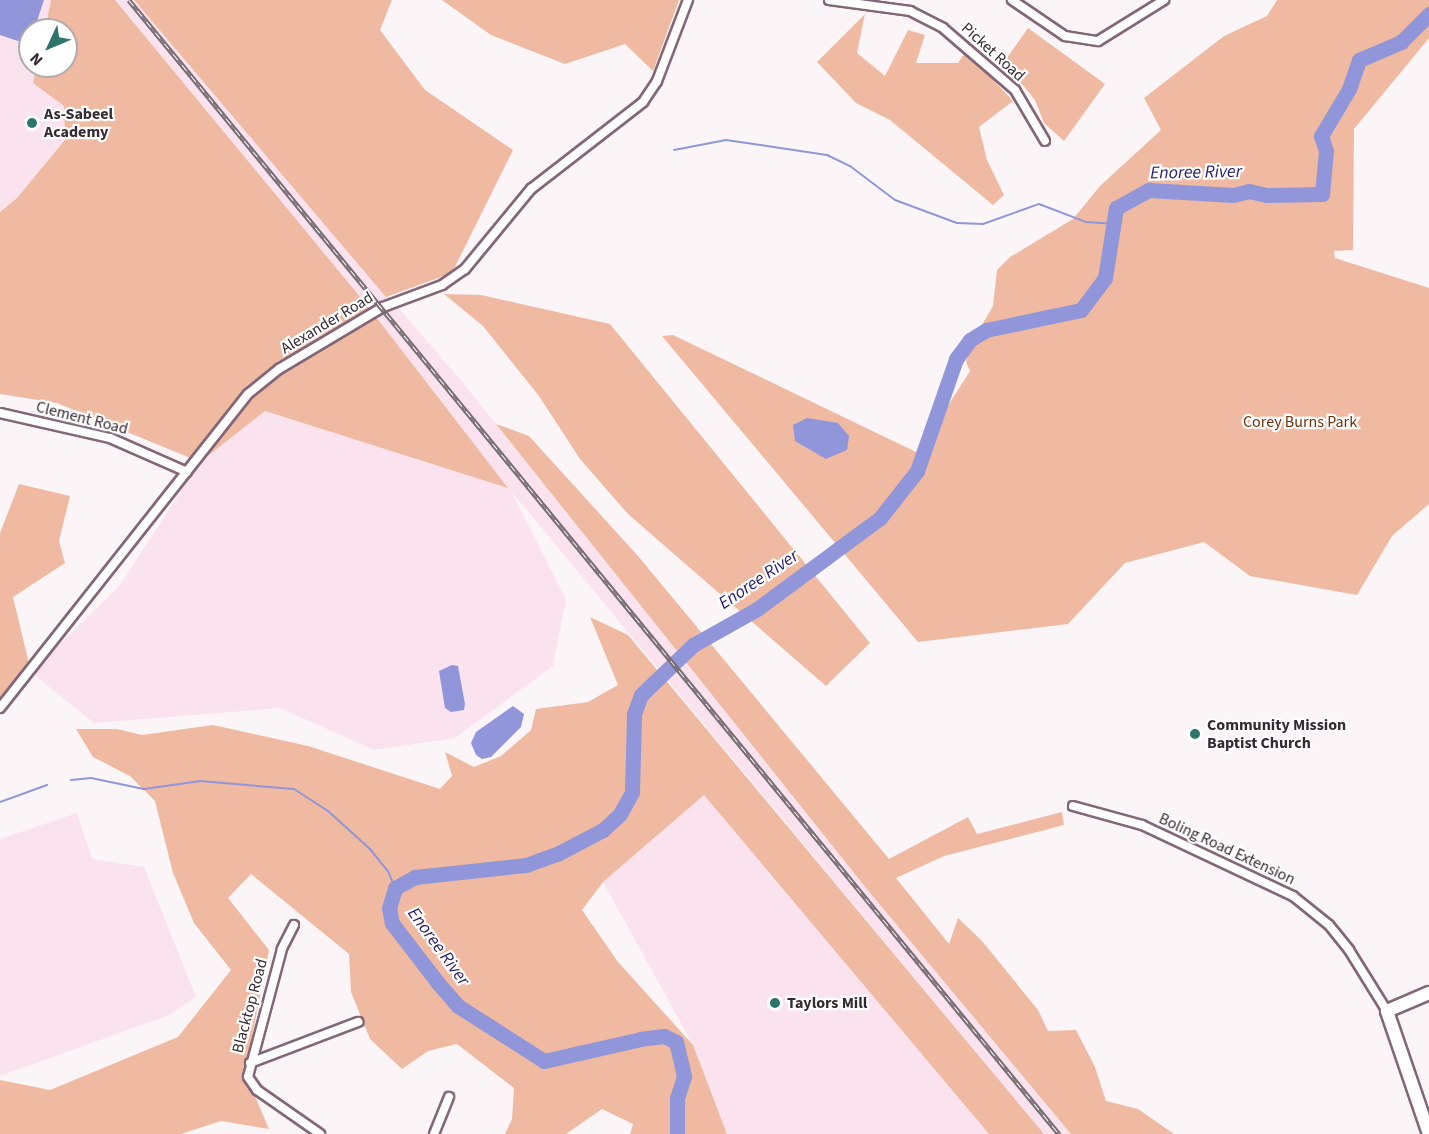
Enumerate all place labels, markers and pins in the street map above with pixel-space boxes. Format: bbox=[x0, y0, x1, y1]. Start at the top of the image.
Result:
place label: As-Sabeel Academy bbox=[44, 104, 113, 142]
marker: As-Sabeel Academy bbox=[25, 116, 39, 130]
place label: Community Mission Baptist Church bbox=[1207, 715, 1346, 753]
marker: Community Mission Baptist Church bbox=[1188, 727, 1202, 741]
place label: Taylors Mill bbox=[787, 993, 867, 1013]
marker: Taylors Mill bbox=[768, 996, 782, 1010]

